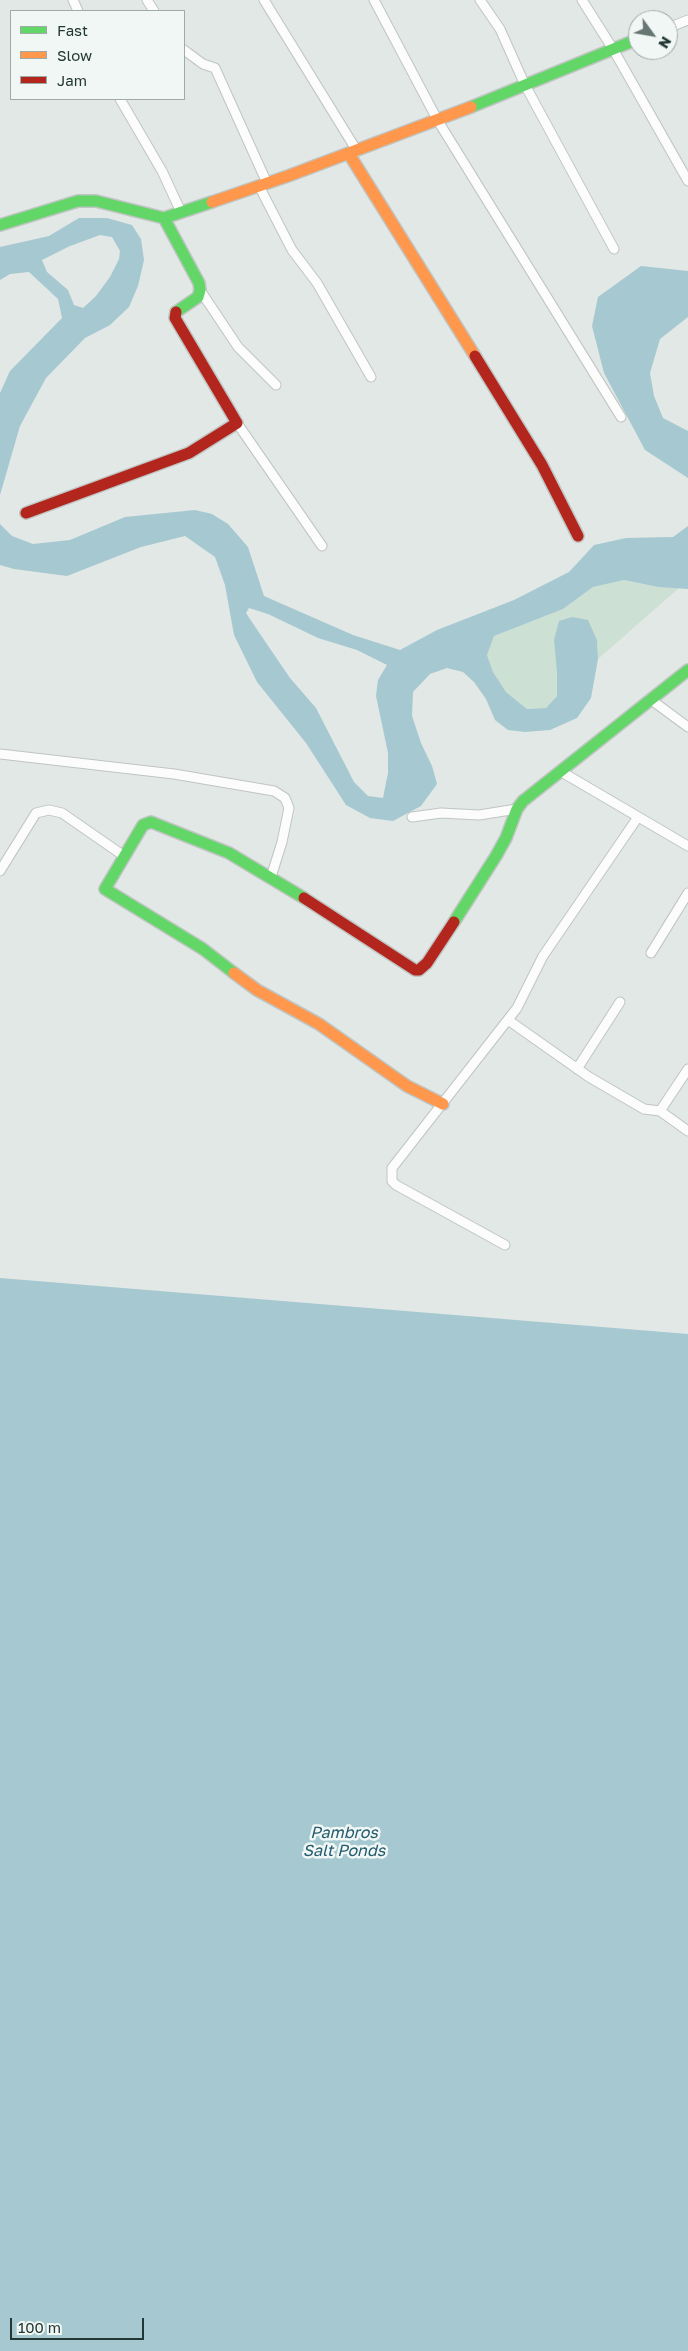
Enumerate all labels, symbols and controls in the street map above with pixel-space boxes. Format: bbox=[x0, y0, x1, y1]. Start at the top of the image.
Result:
legend bbox=[10, 10, 185, 100]
north arrow bbox=[628, 10, 678, 60]
text: Fast bbox=[57, 21, 88, 39]
text: N bbox=[655, 34, 675, 52]
text: Slow bbox=[57, 46, 92, 64]
text: Jam bbox=[57, 71, 87, 89]
water label: Pambros Salt Ponds bbox=[303, 1823, 385, 1861]
scale bar bbox=[12, 2308, 146, 2340]
text: 100 m bbox=[18, 2318, 61, 2336]

